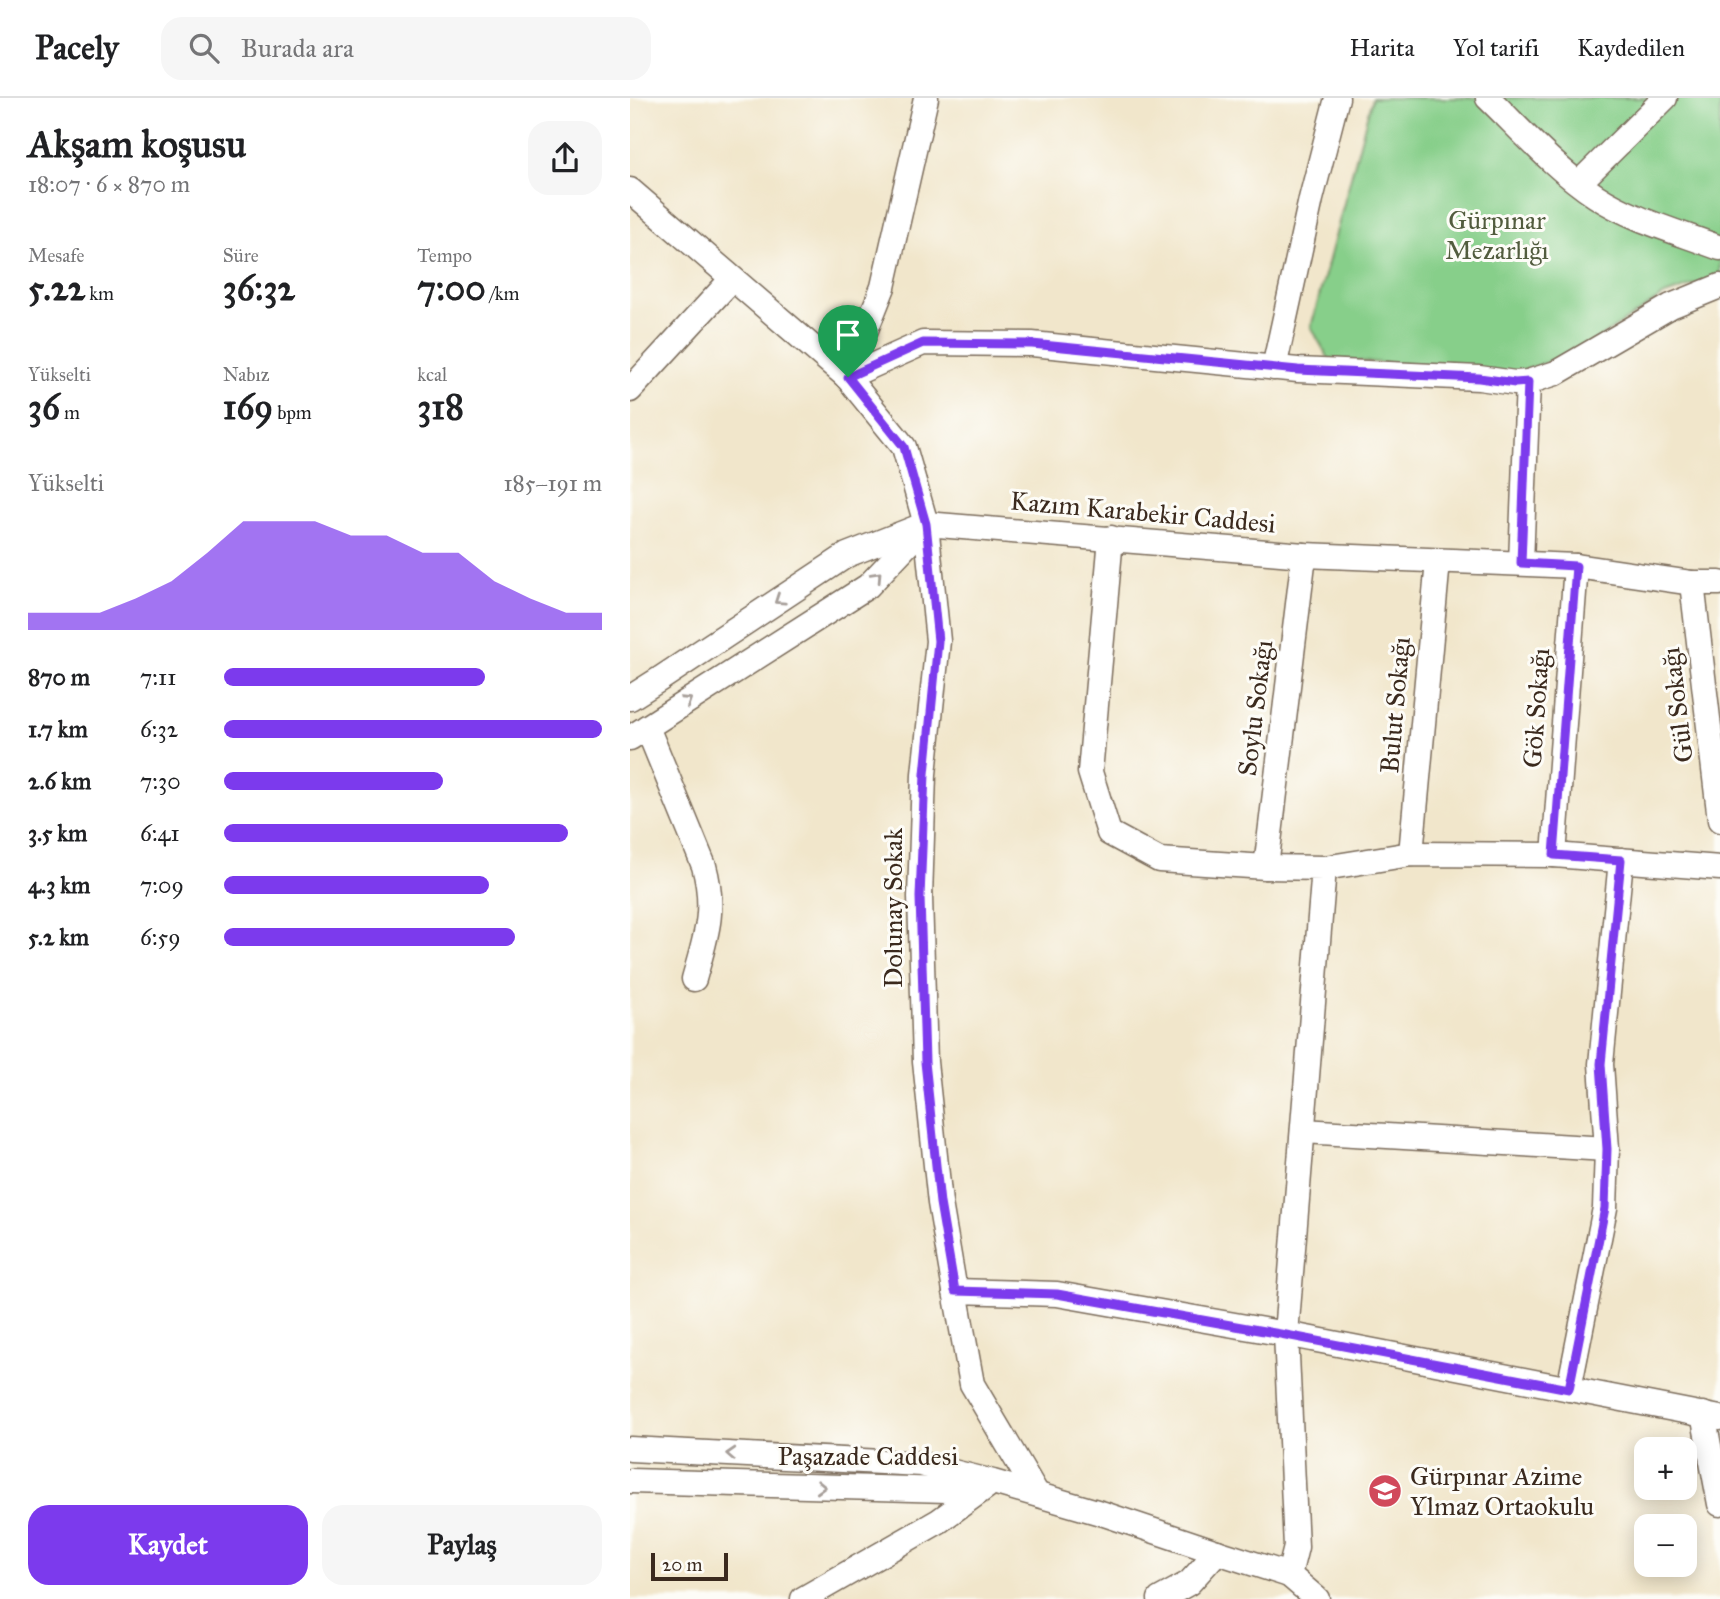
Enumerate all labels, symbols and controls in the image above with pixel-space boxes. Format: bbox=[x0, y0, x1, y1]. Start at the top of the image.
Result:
search box bbox=[161, 17, 651, 80]
text: Pacely bbox=[35, 28, 119, 68]
icon: search bbox=[185, 29, 223, 67]
text: Burada ara bbox=[241, 32, 354, 64]
text: Harita bbox=[1350, 33, 1415, 63]
text: Yol tarifi bbox=[1453, 33, 1539, 63]
text: Kaydedilen bbox=[1577, 33, 1685, 63]
text: Akşam koşusu bbox=[28, 121, 246, 167]
button: share bbox=[528, 121, 602, 195]
text: 18:07 · 6 × 870 m bbox=[28, 170, 190, 198]
park label: Gürpınar Mezarlığı bbox=[1445, 204, 1549, 266]
text: Mesafe bbox=[28, 244, 84, 267]
text: Süre bbox=[223, 244, 259, 267]
text: Tempo bbox=[417, 244, 472, 267]
text: 5.22 bbox=[28, 267, 85, 310]
text: 36:32 bbox=[223, 267, 295, 310]
text: 7:00 bbox=[417, 267, 486, 310]
text: km bbox=[85, 282, 114, 305]
text: /km bbox=[486, 282, 520, 305]
pin bbox=[818, 305, 878, 377]
icon: arrive bbox=[829, 316, 867, 354]
text: Yükselti bbox=[28, 363, 91, 386]
text: Nabız bbox=[223, 363, 270, 386]
text: kcal bbox=[417, 363, 447, 386]
text: 36 bbox=[28, 386, 60, 429]
text: 169 bbox=[223, 386, 273, 429]
text: 318 bbox=[417, 386, 464, 429]
text: m bbox=[60, 401, 80, 424]
text: bpm bbox=[273, 401, 312, 424]
text: Yükselti bbox=[28, 469, 104, 497]
text: 185–191 m bbox=[503, 469, 602, 497]
street label: Kazım Karabekir Caddesi bbox=[1009, 484, 1277, 540]
one-way arrow bbox=[869, 571, 881, 584]
one-way arrow bbox=[774, 592, 787, 605]
street label: Bulut Sokağı bbox=[1373, 635, 1417, 775]
street label: Soylu Sokağı bbox=[1231, 638, 1279, 778]
street label: Gül Sokağı bbox=[1654, 646, 1700, 764]
street label: Gök Sokağı bbox=[1516, 647, 1556, 769]
text: 870 m bbox=[28, 663, 90, 691]
text: 7:11 bbox=[140, 663, 176, 691]
one-way arrow bbox=[680, 696, 693, 709]
text: 1.7 km bbox=[28, 715, 88, 743]
text: 6:32 bbox=[140, 715, 178, 743]
text: 2.6 km bbox=[28, 767, 91, 795]
text: 7:30 bbox=[140, 767, 181, 795]
text: 3.5 km bbox=[28, 819, 87, 847]
text: 6:41 bbox=[140, 819, 180, 847]
street label: Dolunay Sokak bbox=[877, 827, 909, 988]
text: 4.3 km bbox=[28, 871, 90, 899]
text: 7:09 bbox=[140, 871, 184, 899]
text: 5.2 km bbox=[28, 923, 89, 951]
text: 6:59 bbox=[140, 923, 181, 951]
map controls bbox=[1634, 1437, 1697, 1577]
button: + bbox=[1634, 1437, 1697, 1500]
street label: Paşazade Caddesi bbox=[778, 1440, 958, 1472]
one-way arrow bbox=[725, 1446, 736, 1461]
place label: Gürpınar Azime Ylmaz Ortaokulu bbox=[1410, 1460, 1594, 1522]
school or university icon: Gürpınar Azime Ylmaz Ortaokulu bbox=[1366, 1472, 1404, 1510]
one-way arrow bbox=[815, 1480, 826, 1495]
button: Kaydet bbox=[28, 1505, 308, 1585]
button: Paylaş bbox=[322, 1505, 602, 1585]
button: − bbox=[1634, 1514, 1697, 1577]
scale bar bbox=[651, 1550, 728, 1582]
text: 20 m bbox=[662, 1553, 703, 1576]

